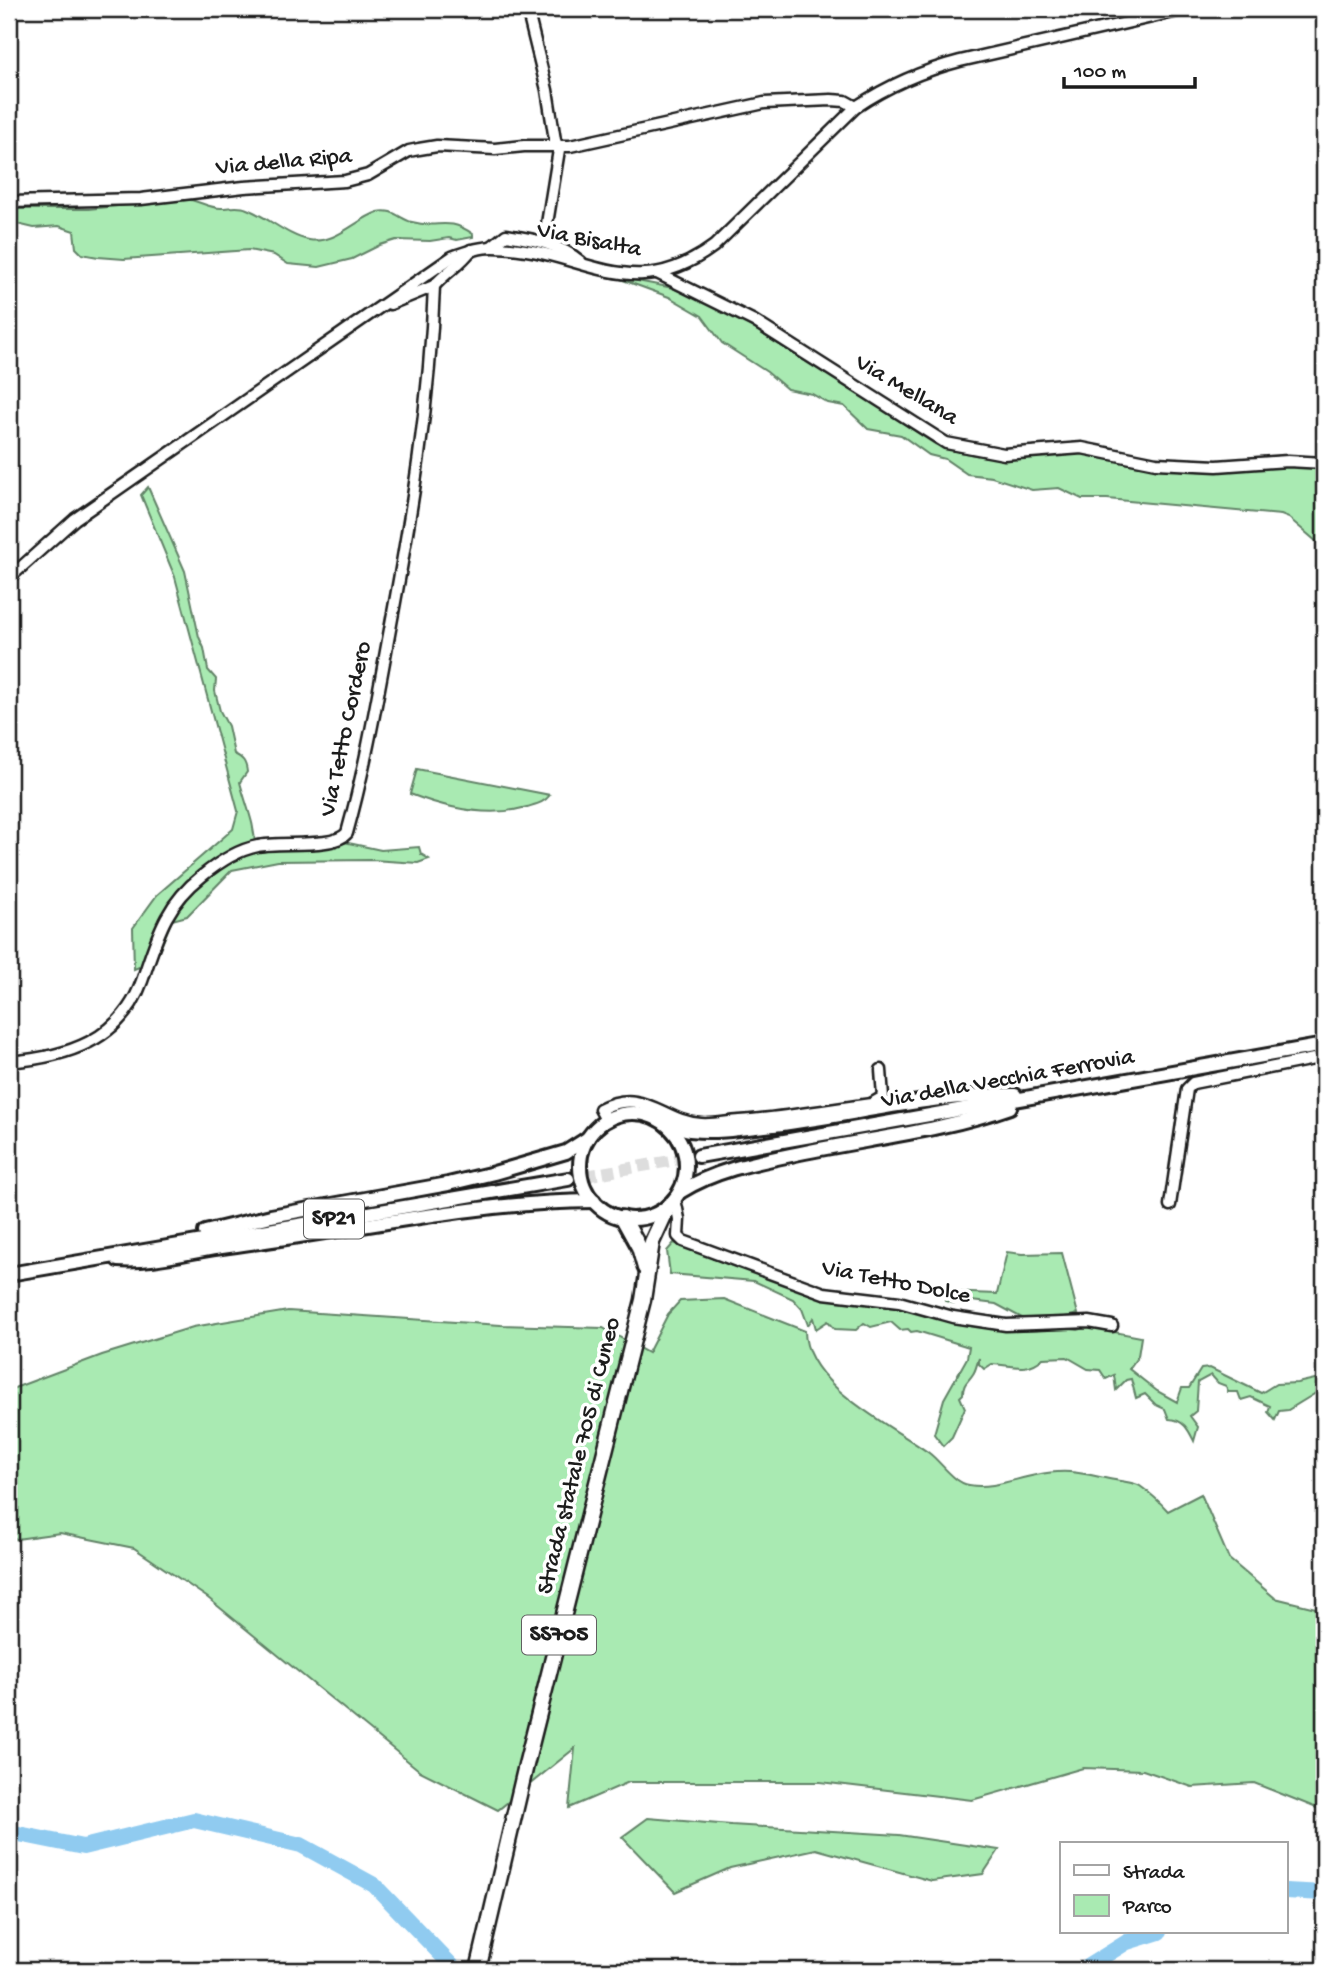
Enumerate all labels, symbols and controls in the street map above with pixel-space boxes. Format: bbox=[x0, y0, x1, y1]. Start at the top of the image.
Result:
scale bar bbox=[1064, 46, 1195, 90]
text: 100 m bbox=[1073, 61, 1126, 86]
street label: Via della Ripa bbox=[214, 143, 354, 183]
street label: Via Bisalta bbox=[533, 216, 644, 265]
street label: Via Mellana bbox=[848, 348, 963, 433]
street label: Via Tetto Cordero bbox=[314, 639, 380, 820]
street label: Via della Vecchia Ferrovia bbox=[878, 1043, 1137, 1117]
road number: SP21 bbox=[304, 1200, 364, 1238]
street label: Via Tetto Dolce bbox=[818, 1254, 973, 1312]
street label: Strada statale 705 di Cuneo bbox=[532, 1315, 628, 1597]
road number: SS705 bbox=[522, 1616, 596, 1654]
legend bbox=[1060, 1842, 1288, 1934]
text: Strada bbox=[1123, 1862, 1186, 1887]
text: Parco bbox=[1122, 1896, 1172, 1921]

